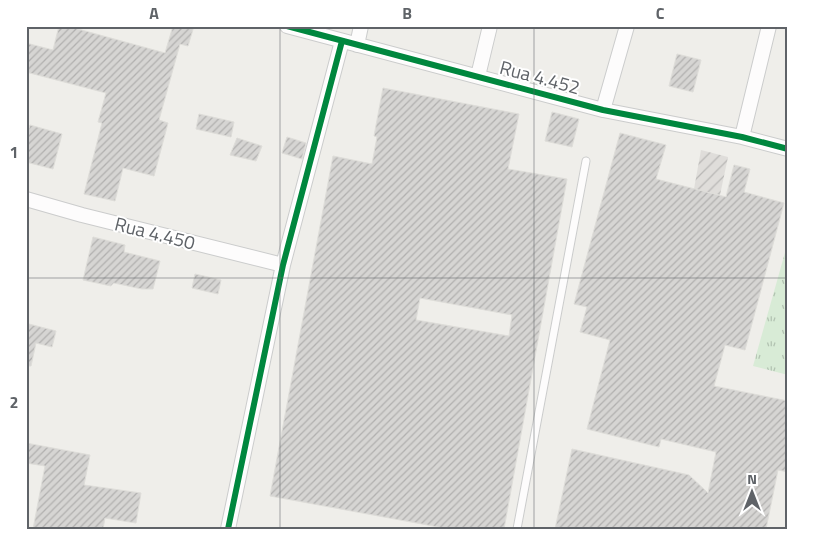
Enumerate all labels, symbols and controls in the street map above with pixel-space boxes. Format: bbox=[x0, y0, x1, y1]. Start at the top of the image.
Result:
text: A bbox=[149, 1, 159, 25]
text: B bbox=[402, 1, 412, 25]
text: C bbox=[656, 1, 665, 25]
street label: Rua 4.452 bbox=[497, 52, 584, 101]
text: 1 bbox=[10, 140, 18, 164]
street label: Rua 4.450 bbox=[112, 209, 198, 257]
text: 2 bbox=[10, 390, 18, 414]
north arrow bbox=[726, 468, 776, 518]
text: N bbox=[747, 468, 757, 489]

